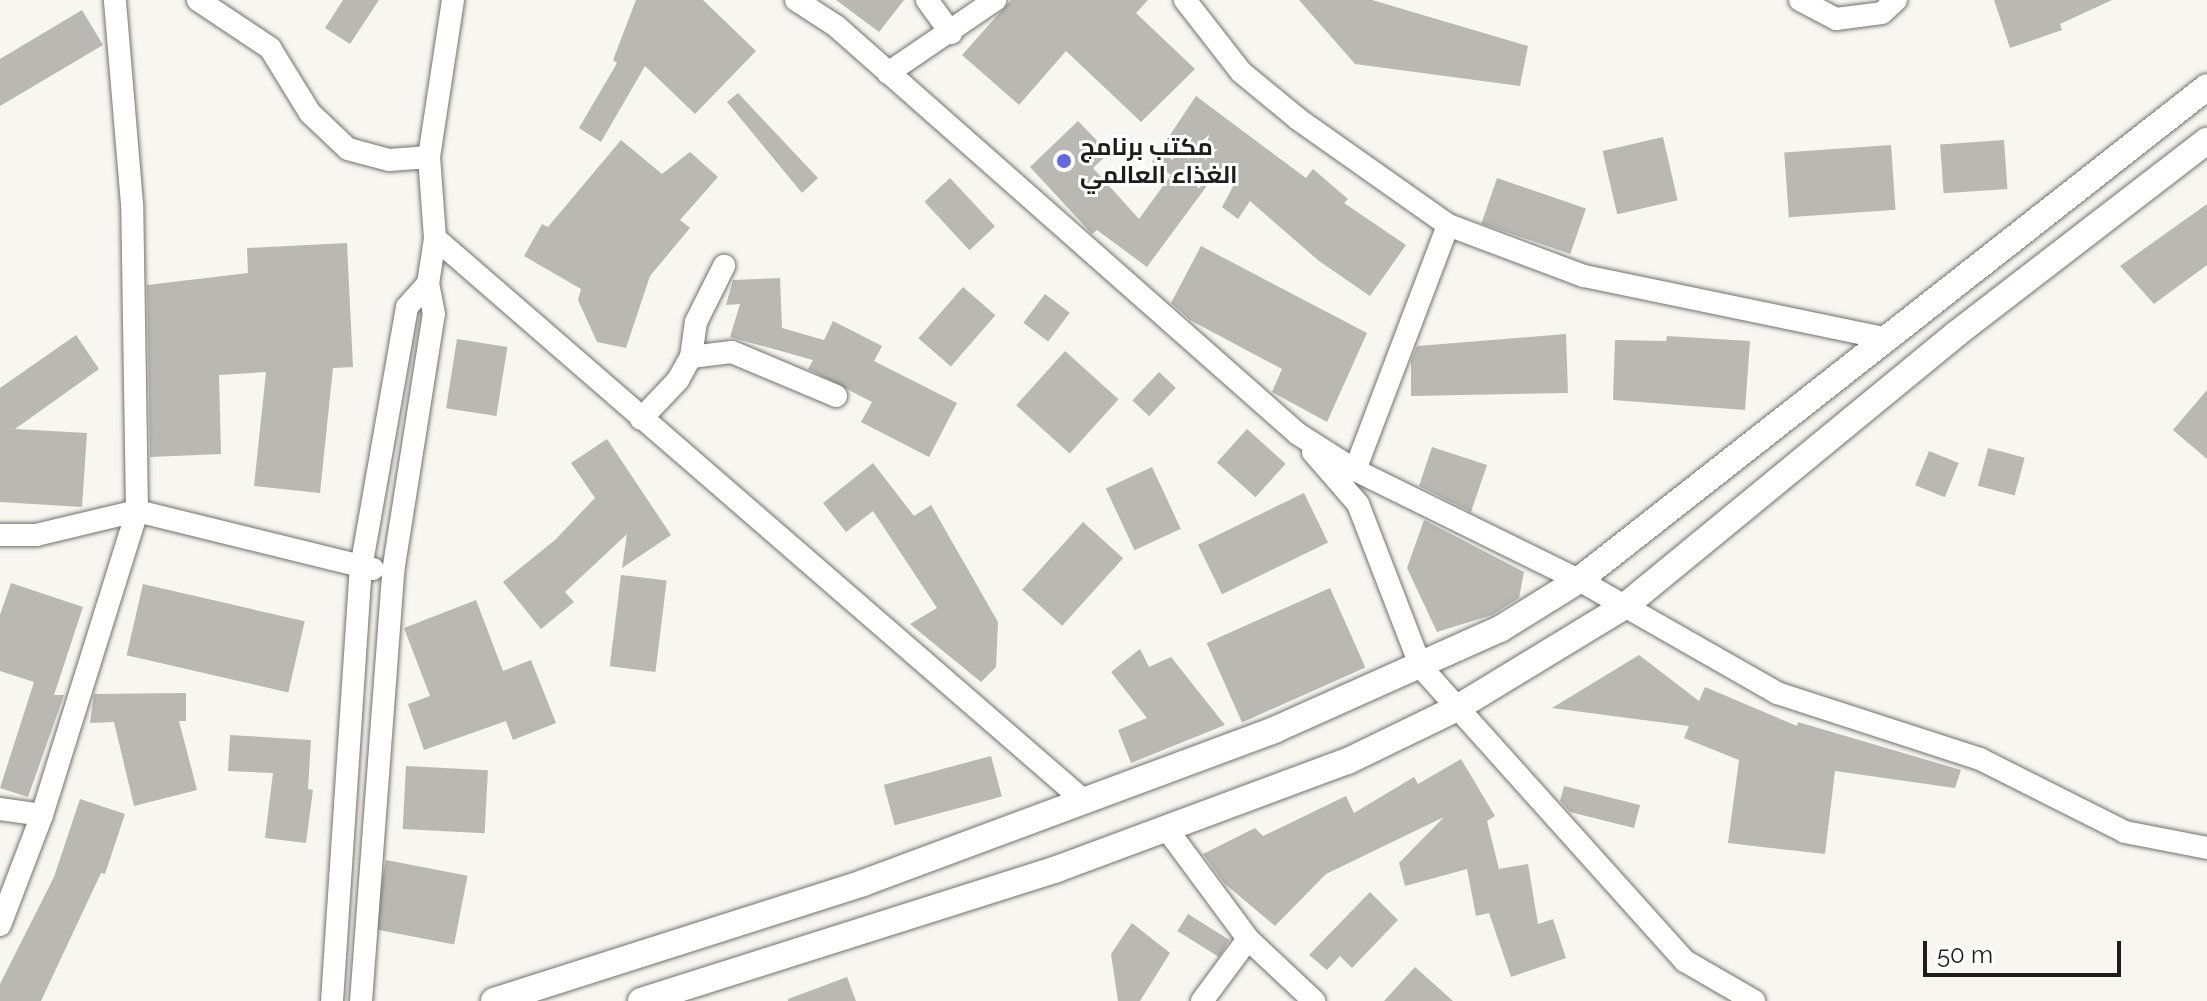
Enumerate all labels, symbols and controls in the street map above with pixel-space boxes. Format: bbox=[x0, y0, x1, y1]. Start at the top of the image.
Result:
place label: مكتب برنامج الغذاء العالمي bbox=[1080, 133, 1238, 189]
marker: مكتب برنامج الغذاء العالمي bbox=[1055, 152, 1073, 170]
scale bar bbox=[1927, 925, 2125, 975]
text: 50 m bbox=[1937, 940, 1993, 969]

